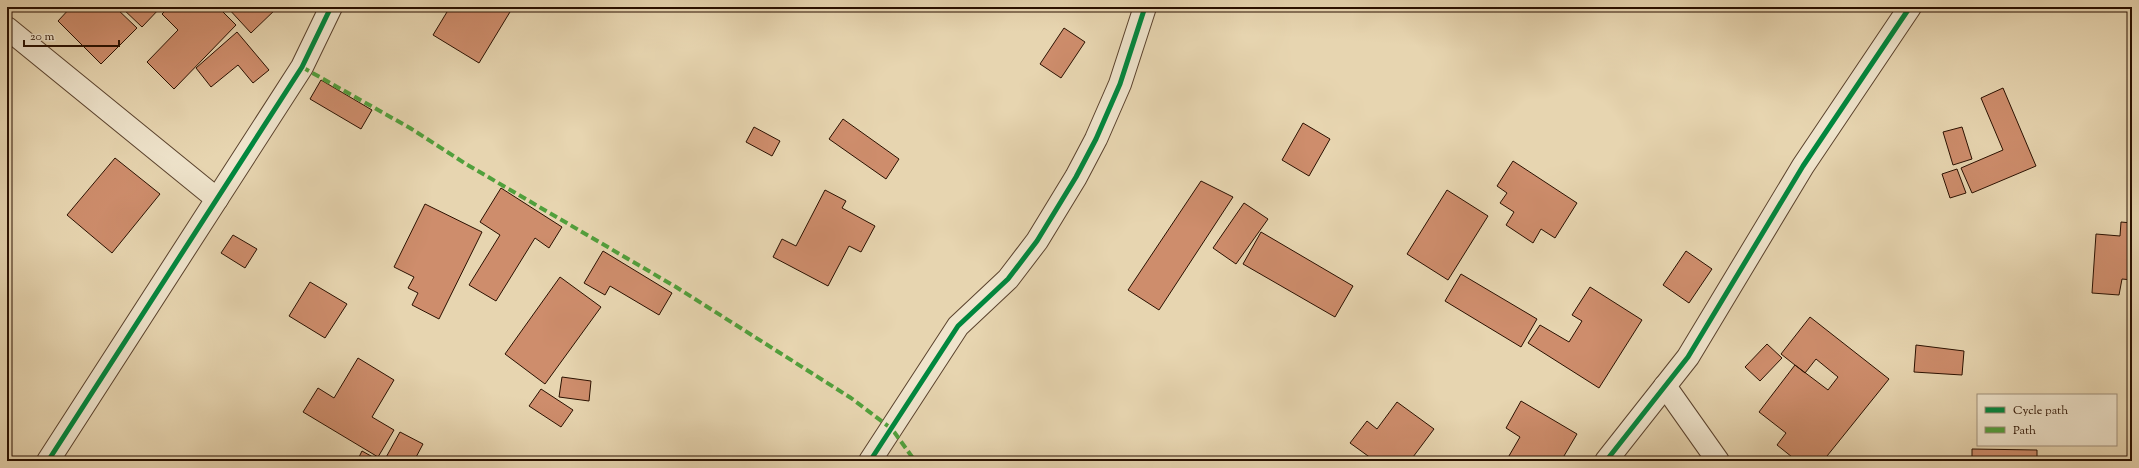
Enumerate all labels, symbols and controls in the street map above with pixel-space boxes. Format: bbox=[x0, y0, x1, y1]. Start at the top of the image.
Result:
scale bar bbox=[24, 22, 119, 48]
text: 20 m bbox=[30, 28, 55, 46]
legend bbox=[1977, 394, 2117, 446]
text: Cycle path bbox=[2013, 402, 2068, 420]
text: Path bbox=[2013, 422, 2036, 440]

